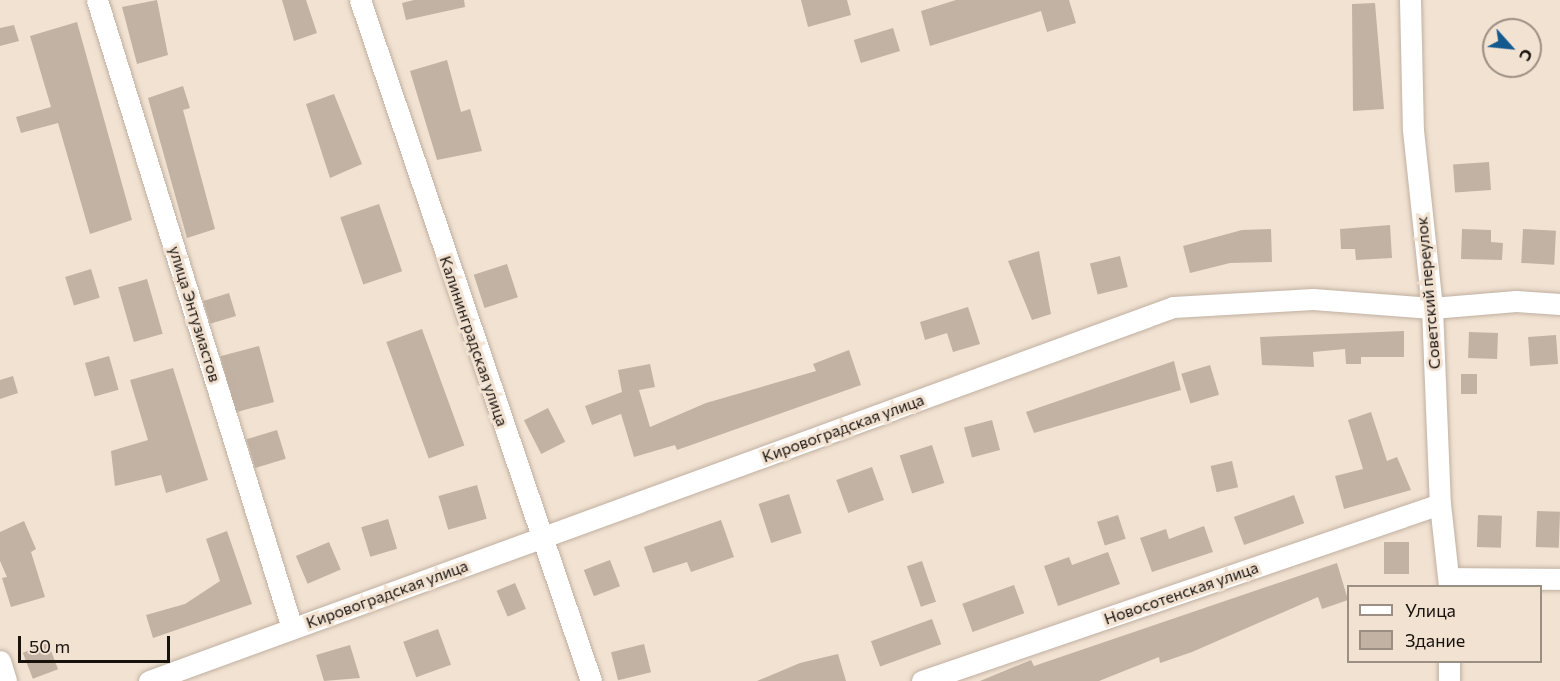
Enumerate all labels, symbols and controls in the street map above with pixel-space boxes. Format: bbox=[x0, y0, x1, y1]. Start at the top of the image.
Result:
north arrow bbox=[1482, 18, 1542, 78]
text: С bbox=[1516, 46, 1538, 65]
street label: Советский переулок bbox=[1412, 216, 1444, 370]
street label: улица Энтузиастов bbox=[165, 244, 225, 384]
street label: Калининградская улица bbox=[436, 253, 512, 429]
street label: Кировоградская улица bbox=[759, 390, 927, 466]
street label: Кировоградская улица bbox=[303, 556, 471, 632]
street label: Новосотенская улица bbox=[1101, 558, 1261, 628]
legend bbox=[1347, 585, 1542, 663]
text: Улица bbox=[1405, 599, 1456, 621]
scale bar bbox=[21, 624, 172, 662]
text: Здание bbox=[1405, 629, 1465, 651]
text: 50 m bbox=[29, 635, 70, 657]

